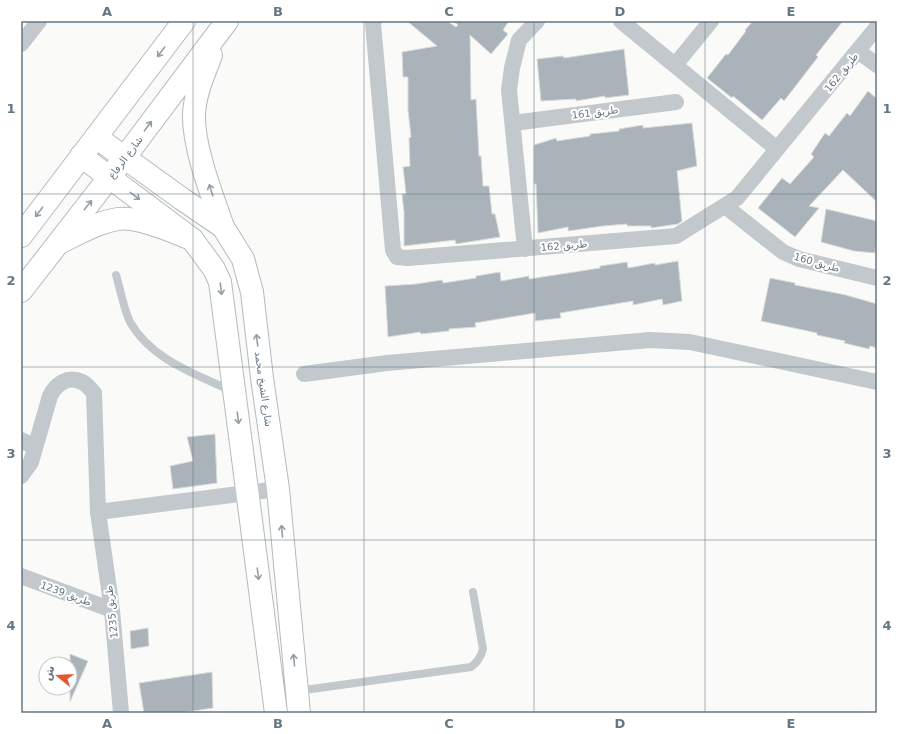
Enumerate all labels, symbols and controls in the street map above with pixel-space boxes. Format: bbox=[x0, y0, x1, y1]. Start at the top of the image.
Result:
text: A bbox=[102, 4, 112, 19]
text: B bbox=[273, 4, 283, 19]
text: C bbox=[444, 4, 454, 19]
text: D bbox=[615, 4, 626, 19]
text: E bbox=[787, 4, 795, 19]
one-way arrow bbox=[156, 46, 165, 57]
street label: طريق 162 bbox=[822, 51, 860, 94]
text: 1 bbox=[6, 101, 16, 116]
text: 1 bbox=[882, 101, 892, 116]
street label: طريق 161 bbox=[571, 104, 619, 121]
one-way arrow bbox=[144, 121, 153, 132]
street label: شارع الرفاع bbox=[106, 134, 146, 181]
one-way arrow bbox=[206, 184, 214, 196]
one-way arrow bbox=[129, 192, 140, 200]
one-way arrow bbox=[83, 199, 92, 210]
one-way arrow bbox=[34, 207, 43, 218]
street label: طريق 162 bbox=[540, 238, 588, 253]
street label: طريق 160 bbox=[793, 251, 841, 274]
text: 2 bbox=[6, 273, 16, 288]
text: 2 bbox=[882, 273, 892, 288]
one-way arrow bbox=[217, 282, 225, 295]
one-way arrow bbox=[254, 334, 261, 347]
street label: شارع الشيخ محمد bbox=[252, 351, 274, 427]
one-way arrow bbox=[234, 411, 242, 424]
text: 3 bbox=[6, 446, 16, 461]
text: 3 bbox=[882, 446, 892, 461]
one-way arrow bbox=[278, 525, 285, 538]
one-way arrow bbox=[254, 567, 262, 580]
street label: طريق 1239 bbox=[39, 579, 93, 608]
street label: طريق 1235 bbox=[103, 585, 120, 639]
text: 4 bbox=[6, 618, 16, 633]
text: 4 bbox=[882, 618, 892, 633]
one-way arrow bbox=[290, 654, 297, 667]
north arrow bbox=[38, 656, 78, 696]
text: ش bbox=[40, 664, 57, 682]
text: A bbox=[102, 716, 112, 731]
text: B bbox=[273, 716, 283, 731]
text: C bbox=[444, 716, 454, 731]
text: D bbox=[615, 716, 626, 731]
text: E bbox=[787, 716, 795, 731]

